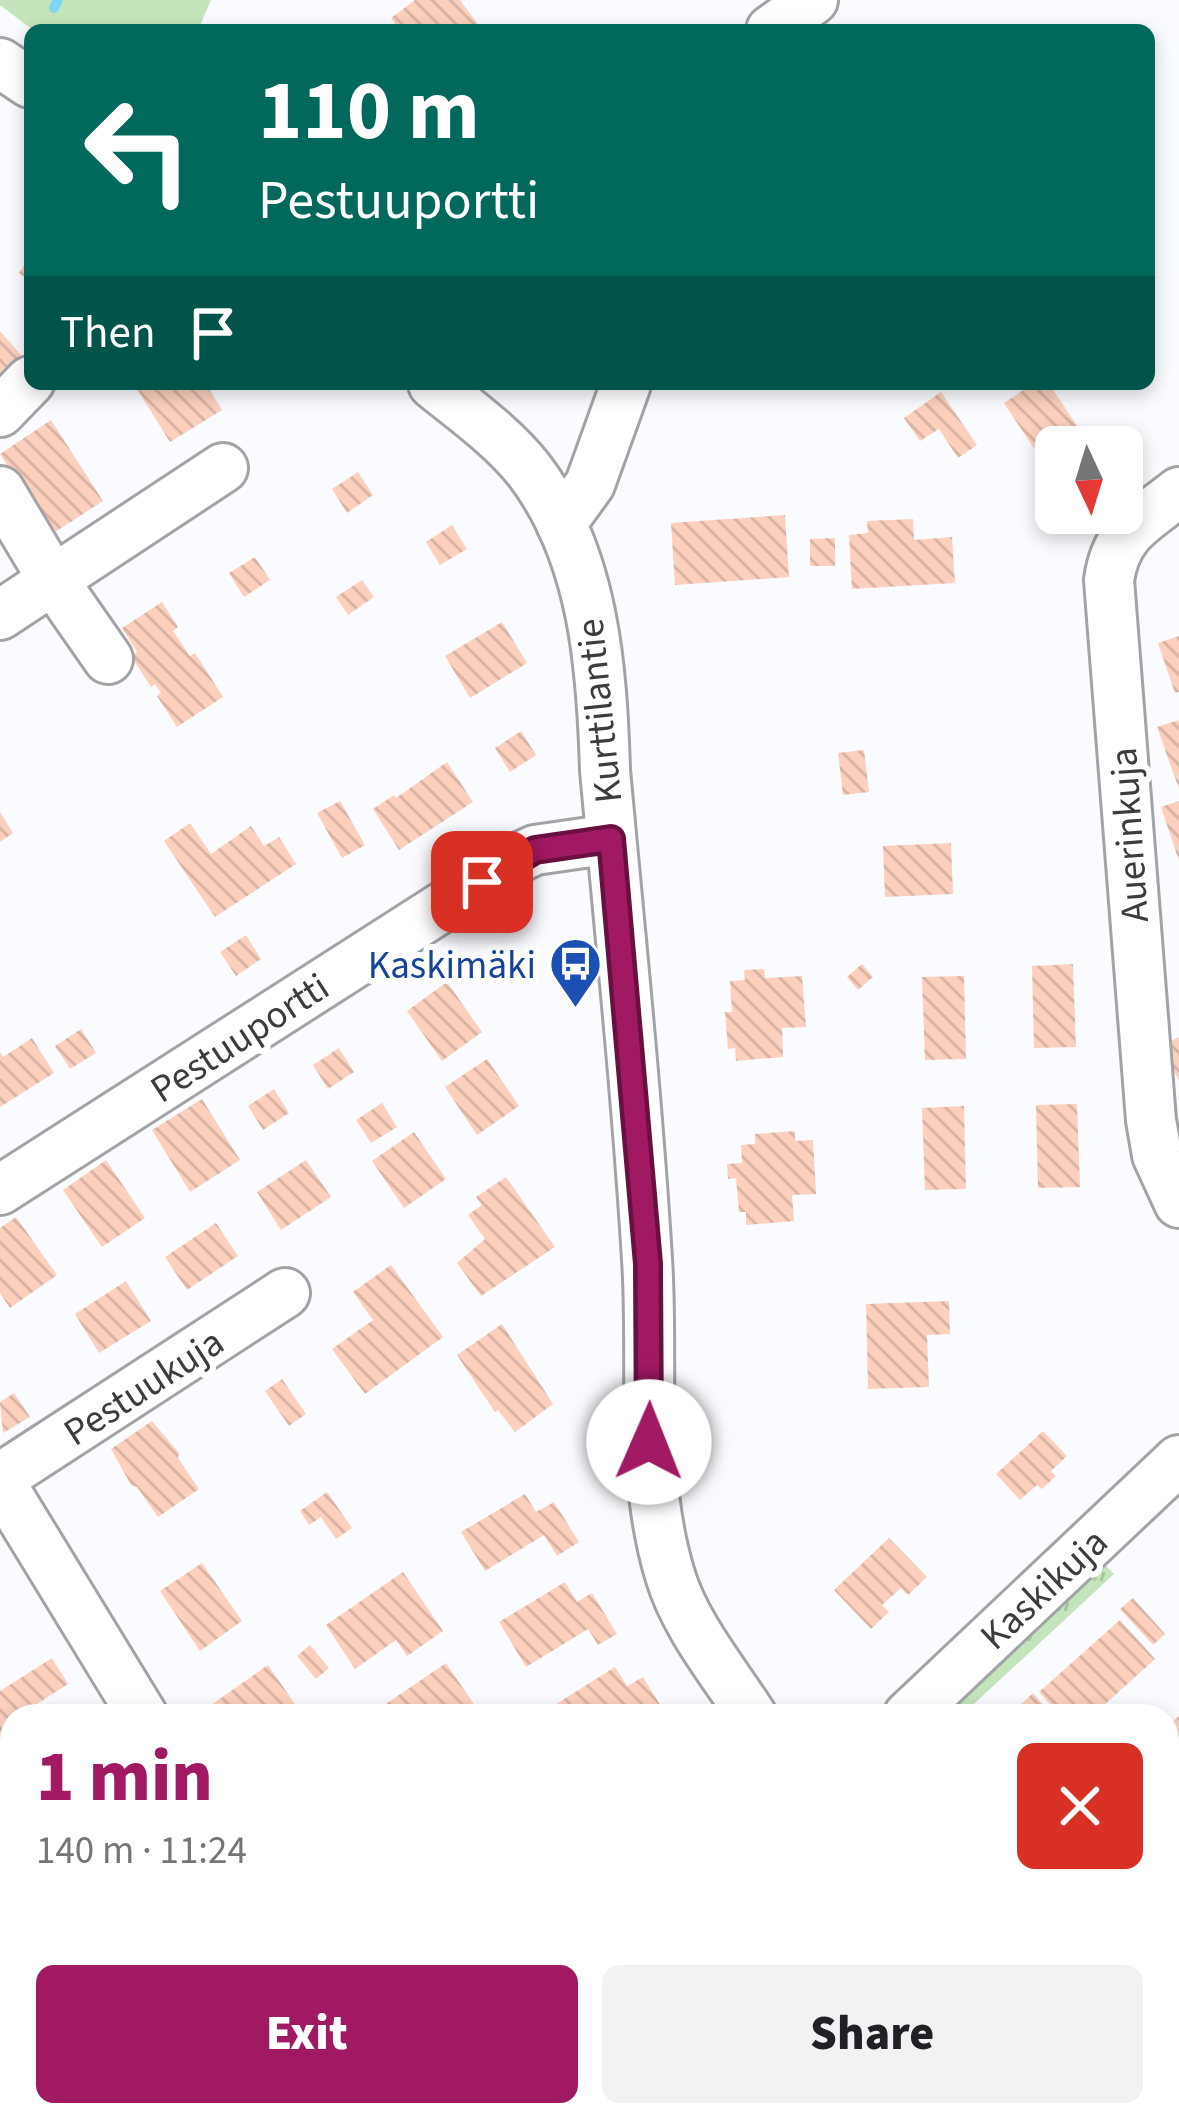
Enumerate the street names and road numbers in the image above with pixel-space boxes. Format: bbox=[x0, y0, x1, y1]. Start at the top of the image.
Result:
street label: Kurttilantie bbox=[562, 616, 638, 806]
street label: Auerinkuja bbox=[1096, 746, 1164, 924]
street label: Pestuuportti bbox=[140, 960, 341, 1117]
street label: Pestuukuja bbox=[53, 1315, 235, 1460]
street label: Kaskikuja bbox=[968, 1516, 1121, 1663]

